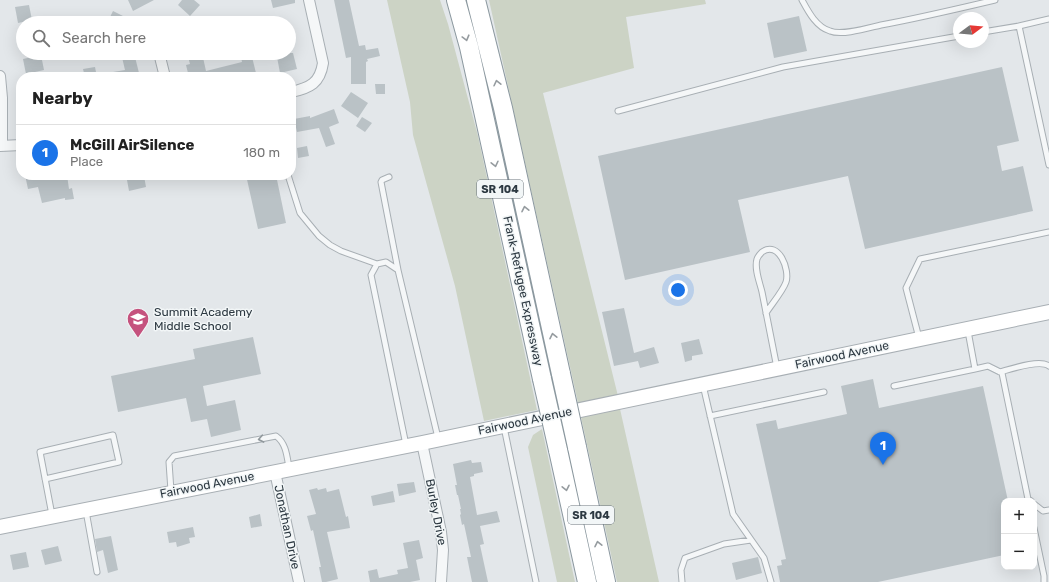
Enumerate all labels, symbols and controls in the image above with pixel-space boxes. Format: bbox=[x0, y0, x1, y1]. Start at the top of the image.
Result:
north arrow bbox=[953, 12, 989, 48]
search box bbox=[16, 16, 296, 60]
icon: search bbox=[30, 27, 52, 49]
text: Search here bbox=[62, 29, 146, 47]
one-way arrow bbox=[461, 34, 470, 41]
one-way arrow bbox=[493, 79, 501, 86]
text: Nearby bbox=[32, 88, 93, 108]
text: McGill AirSilence bbox=[70, 136, 194, 154]
text: 1 bbox=[42, 145, 48, 160]
text: 180 m bbox=[243, 145, 280, 160]
text: Place bbox=[70, 154, 103, 169]
one-way arrow bbox=[490, 161, 498, 168]
road number: SR 104 bbox=[477, 180, 523, 198]
one-way arrow bbox=[522, 206, 530, 213]
street label: Frank-Refugee Expressway bbox=[500, 215, 546, 368]
your location bbox=[668, 280, 688, 300]
place label: Summit Academy Middle School bbox=[154, 305, 253, 333]
school or university icon: Summit Academy Middle School bbox=[125, 306, 151, 339]
one-way arrow bbox=[549, 333, 557, 340]
street label: Fairwood Avenue bbox=[794, 338, 891, 372]
street label: Fairwood Avenue bbox=[477, 404, 574, 438]
pin: 1 bbox=[870, 432, 896, 465]
one-way arrow bbox=[257, 434, 264, 442]
street label: Fairwood Avenue bbox=[159, 469, 256, 501]
street label: Burley Drive bbox=[423, 478, 449, 547]
street label: Jonathan Drive bbox=[271, 483, 303, 571]
one-way arrow bbox=[561, 485, 569, 491]
map controls bbox=[1001, 498, 1037, 570]
button: + bbox=[1001, 498, 1037, 534]
road number: SR 104 bbox=[568, 506, 614, 524]
button: − bbox=[1001, 534, 1037, 570]
one-way arrow bbox=[594, 541, 602, 547]

